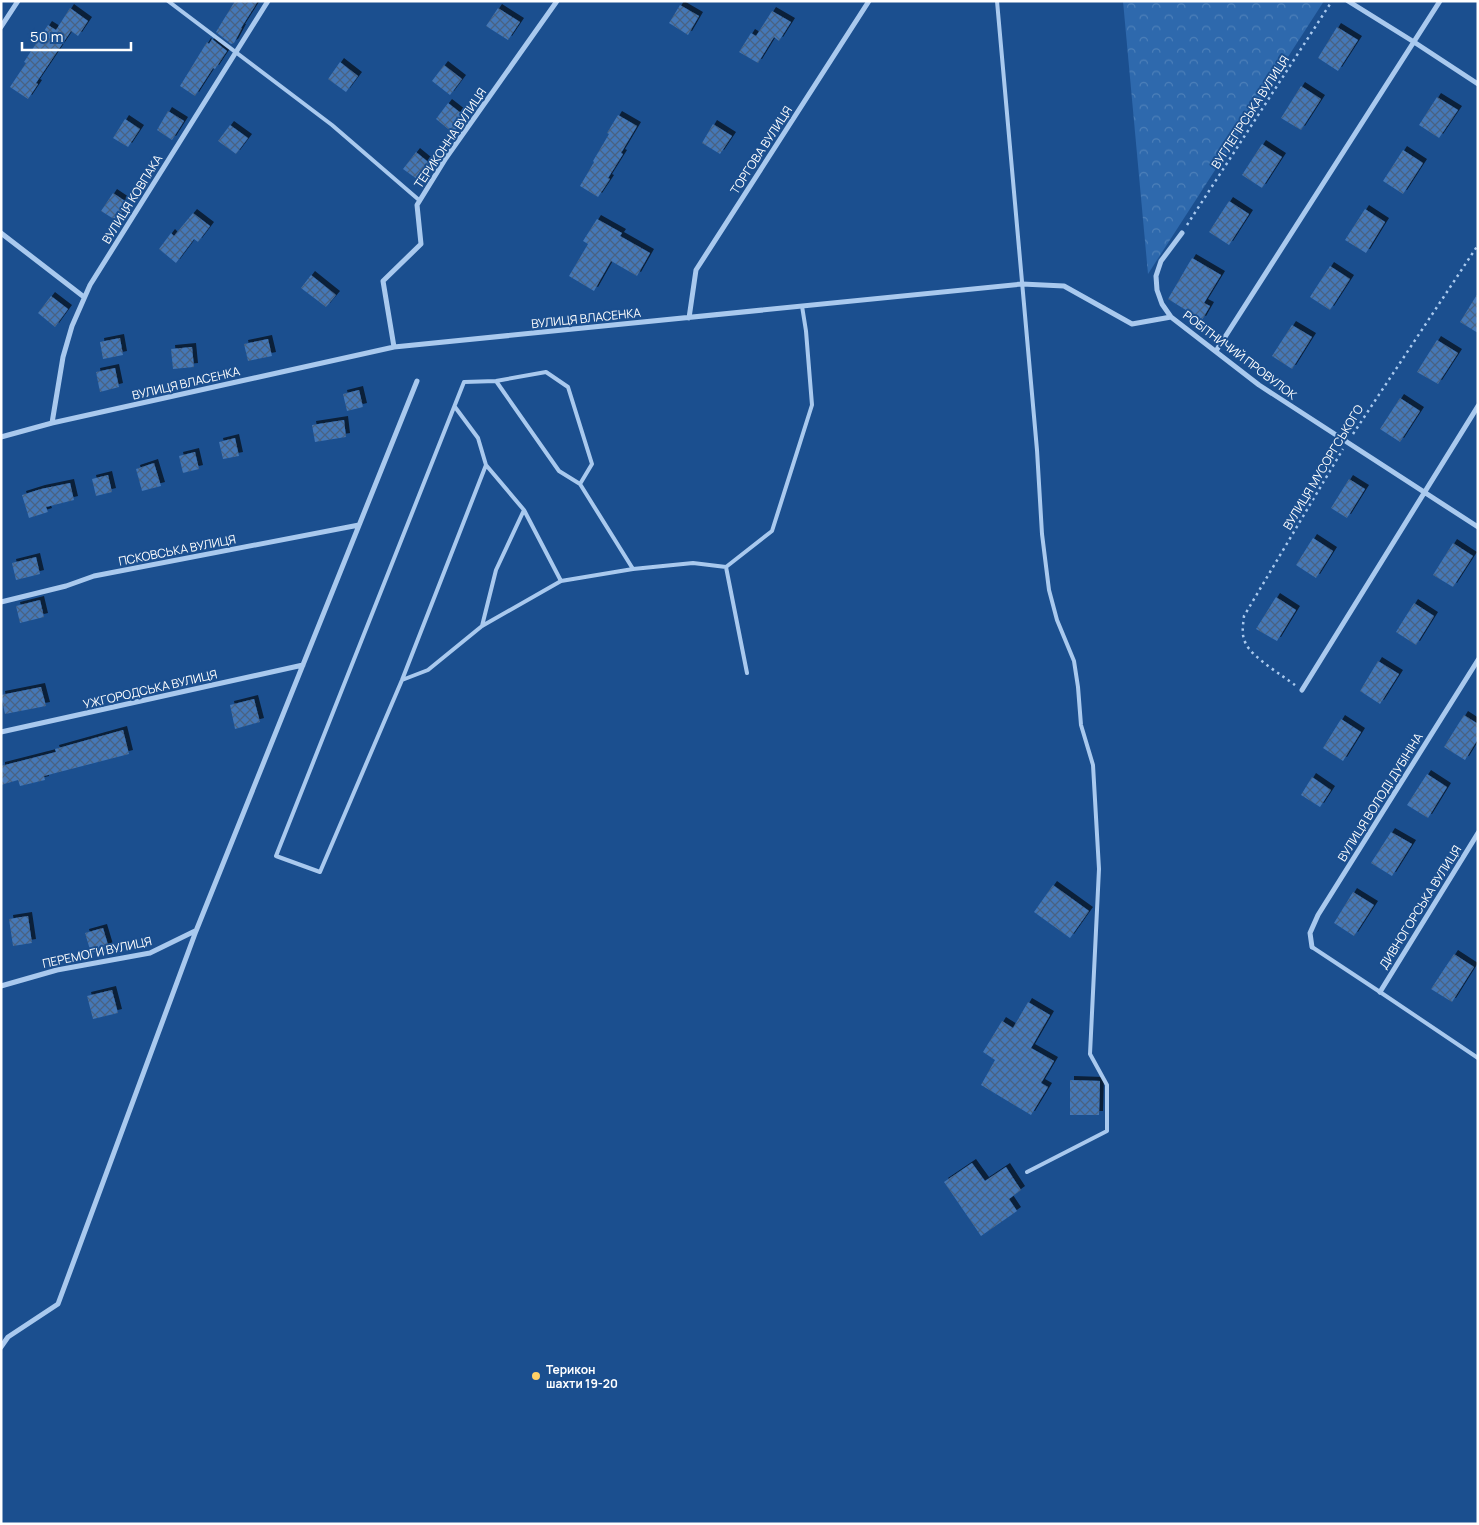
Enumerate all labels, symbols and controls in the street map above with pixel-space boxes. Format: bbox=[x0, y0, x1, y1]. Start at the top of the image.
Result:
scale bar bbox=[22, 20, 131, 52]
text: 50 m bbox=[30, 26, 64, 47]
street label: ВУГЛЕГІРСЬКА ВУЛИЦЯ bbox=[1207, 52, 1293, 172]
street label: ТЕРИКОННА ВУЛИЦЯ bbox=[410, 84, 490, 192]
street label: ТОРГОВА ВУЛИЦЯ bbox=[726, 103, 796, 197]
street label: ВУЛИЦЯ КОВПАКА bbox=[98, 151, 166, 247]
street label: ВУЛИЦЯ ВЛАСЕНКА bbox=[530, 304, 642, 332]
street label: РОБІТНИЧИЙ ПРОВУЛОК bbox=[1180, 307, 1301, 404]
street label: ВУЛИЦЯ ВЛАСЕНКА bbox=[130, 362, 242, 404]
street label: ВУЛИЦЯ МУСОРГСЬКОГО bbox=[1279, 401, 1367, 533]
street label: ПСКОВСЬКА ВУЛИЦЯ bbox=[117, 530, 237, 570]
street label: УЖГОРОДСЬКА ВУЛИЦЯ bbox=[81, 665, 219, 713]
street label: ВУЛИЦЯ ВОЛОДІ ДУБІНІНА bbox=[1333, 729, 1427, 865]
street label: ДИВНОГОРСЬКА ВУЛИЦЯ bbox=[1375, 842, 1465, 972]
street label: ПЕРЕМОГИ ВУЛИЦЯ bbox=[41, 932, 153, 972]
place label: Терикон шахти 19-20 bbox=[546, 1361, 618, 1392]
marker: Терикон шахти 19-20 bbox=[530, 1370, 542, 1382]

